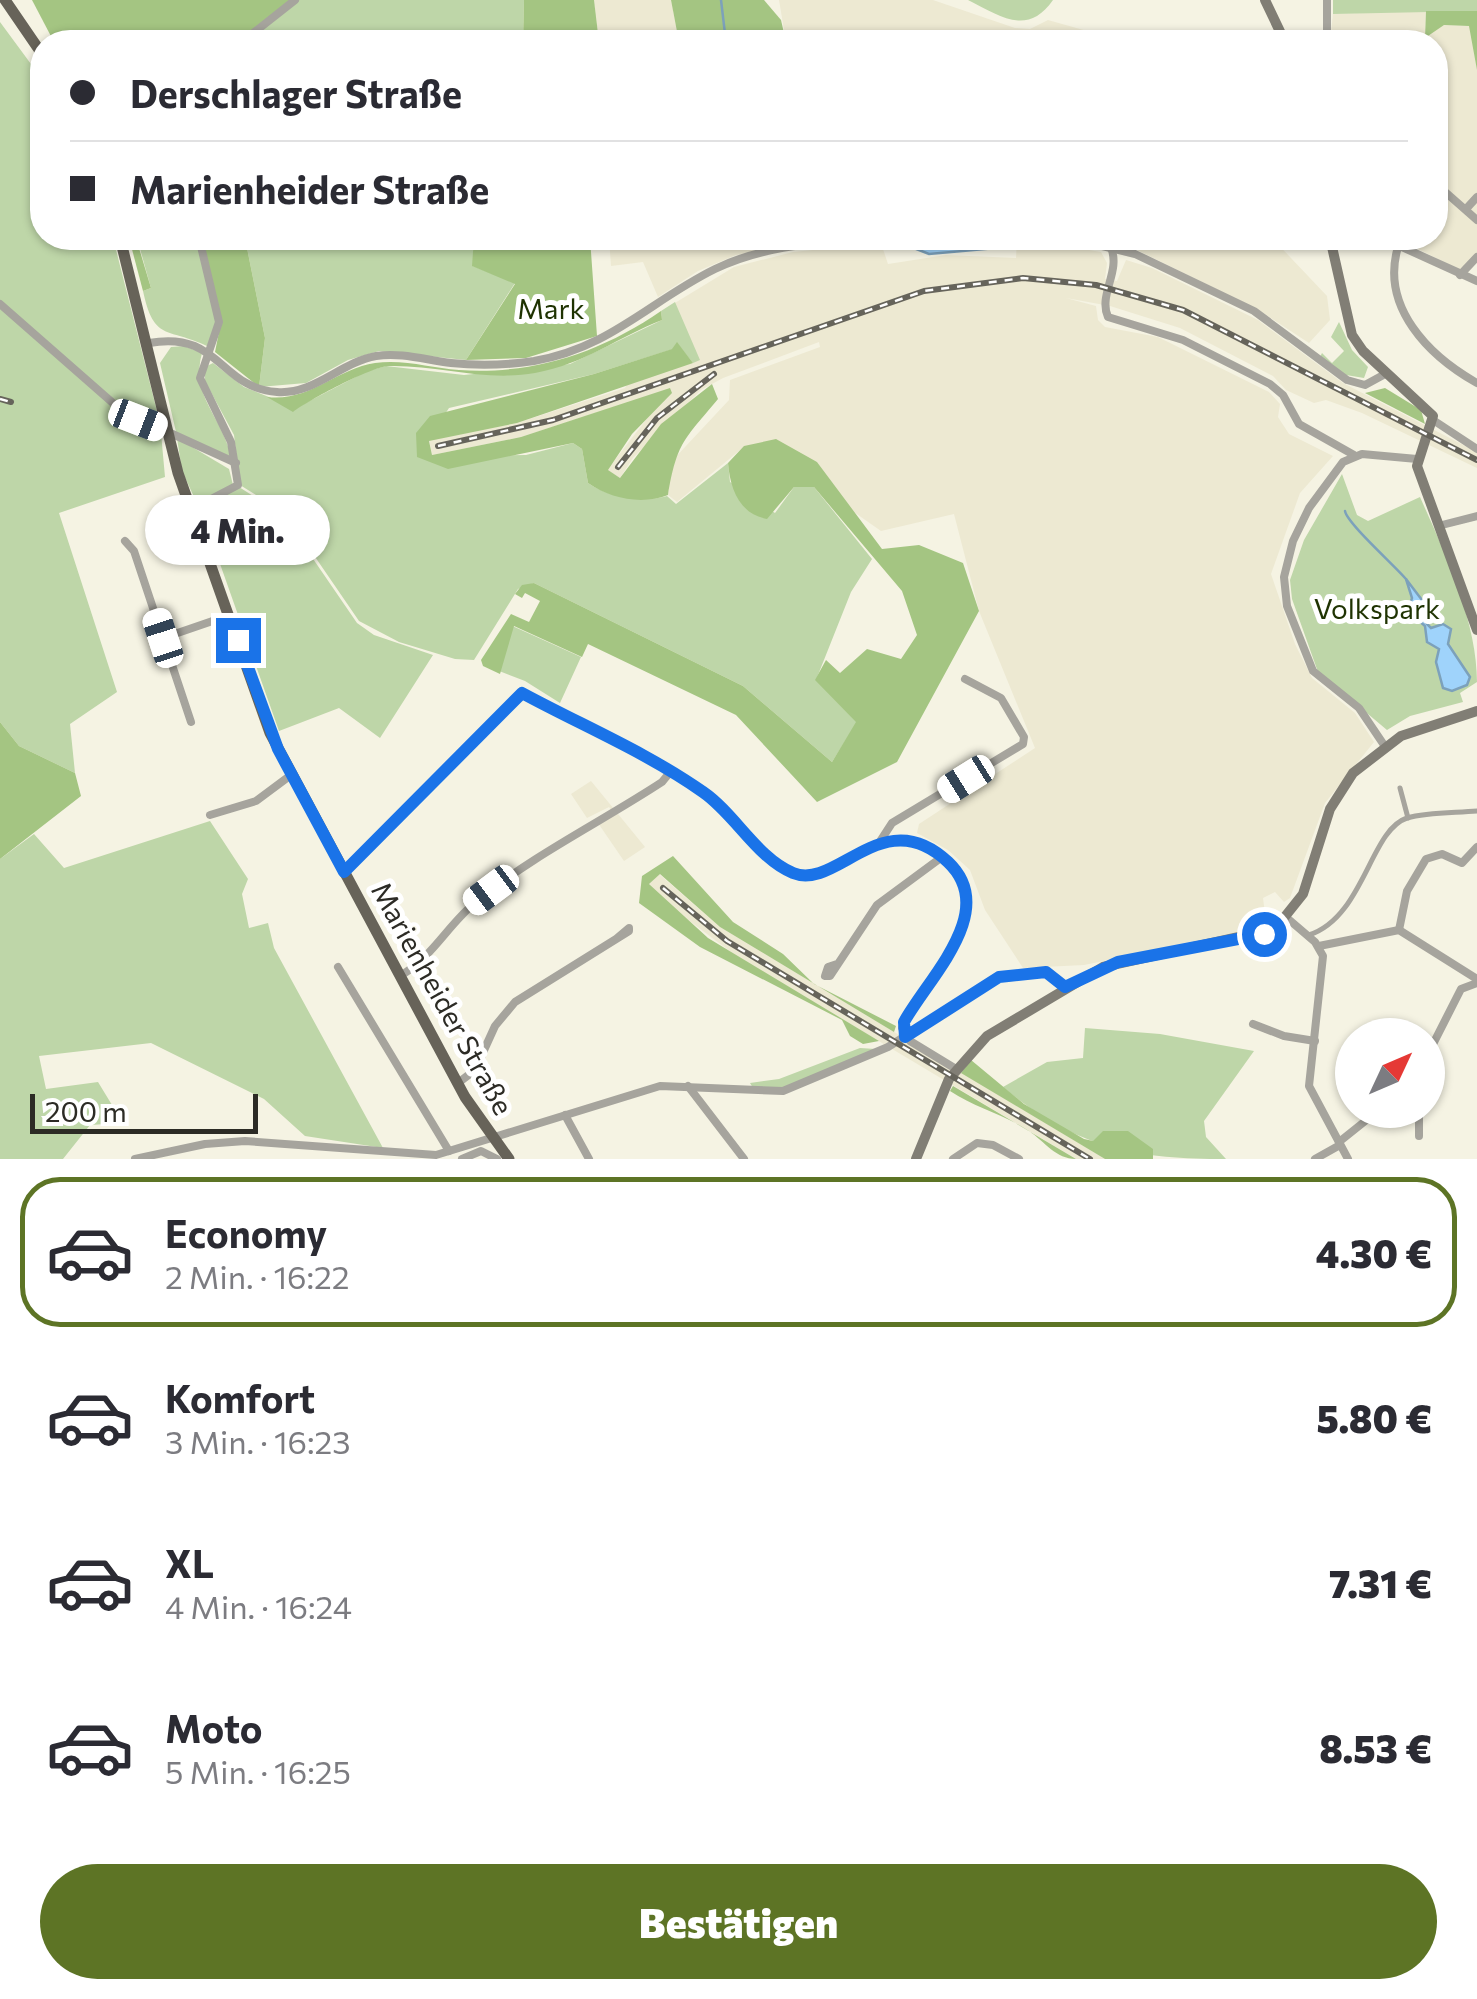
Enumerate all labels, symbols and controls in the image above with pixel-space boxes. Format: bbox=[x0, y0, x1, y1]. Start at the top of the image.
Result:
text: Derschlager Straße bbox=[130, 69, 462, 116]
text: Marienheider Straße bbox=[130, 165, 489, 212]
park label: Mark bbox=[517, 291, 585, 325]
car bbox=[105, 395, 171, 445]
callout: 4 Min. bbox=[146, 495, 330, 565]
text: 4 Min. bbox=[191, 510, 284, 550]
park label: Volkspark bbox=[1314, 591, 1440, 625]
car bbox=[139, 605, 187, 671]
route end bbox=[216, 618, 261, 663]
car bbox=[933, 750, 999, 808]
car bbox=[458, 860, 524, 920]
street label: Marienheider Straße bbox=[365, 876, 521, 1120]
route start bbox=[1242, 912, 1287, 957]
north arrow bbox=[1335, 1018, 1445, 1128]
map controls bbox=[1335, 1018, 1445, 1128]
scale bar bbox=[30, 1089, 258, 1134]
text: 200 m bbox=[45, 1094, 127, 1128]
icon: car bbox=[45, 1207, 135, 1297]
text: Economy bbox=[165, 1209, 327, 1256]
text: 4.30 € bbox=[1316, 1229, 1432, 1276]
text: 2 Min. · 16:22 bbox=[165, 1256, 350, 1296]
icon: car bbox=[45, 1372, 135, 1462]
text: Komfort bbox=[165, 1374, 315, 1421]
text: 5.80 € bbox=[1317, 1394, 1432, 1441]
text: 3 Min. · 16:23 bbox=[165, 1421, 351, 1461]
icon: car bbox=[45, 1537, 135, 1627]
text: XL bbox=[165, 1539, 214, 1586]
text: 7.31 € bbox=[1329, 1559, 1432, 1606]
text: 4 Min. · 16:24 bbox=[165, 1586, 352, 1626]
icon: car bbox=[45, 1702, 135, 1792]
text: Moto bbox=[165, 1704, 263, 1751]
text: 8.53 € bbox=[1319, 1724, 1432, 1771]
text: 5 Min. · 16:25 bbox=[165, 1751, 351, 1791]
button: Bestätigen bbox=[40, 1864, 1437, 1979]

